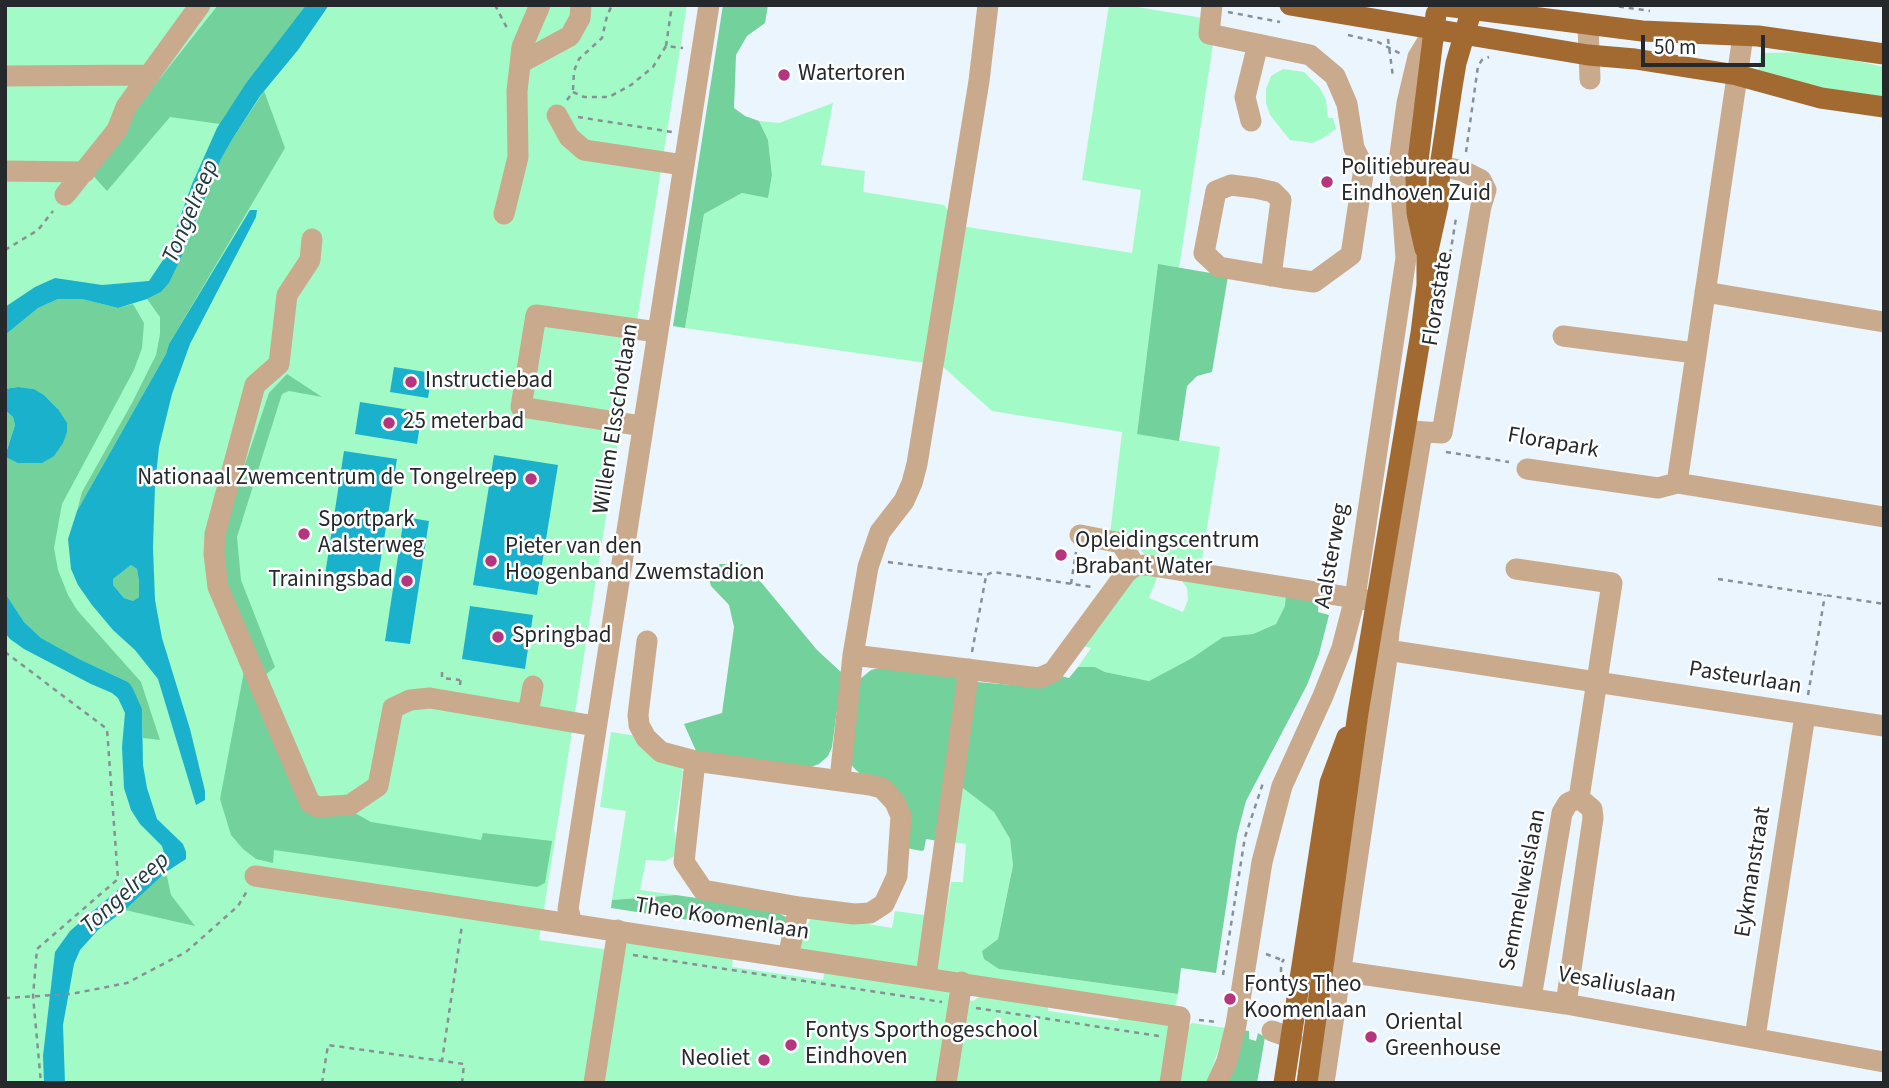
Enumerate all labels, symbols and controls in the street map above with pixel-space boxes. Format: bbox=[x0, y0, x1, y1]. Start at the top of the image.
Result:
scale bar bbox=[1644, 21, 1768, 65]
text: 50 m bbox=[1654, 32, 1696, 62]
place label: Watertoren bbox=[798, 61, 905, 89]
marker: Watertoren bbox=[776, 67, 792, 83]
place label: Politiebureau Eindhoven Zuid bbox=[1341, 155, 1491, 209]
water label: Tongelreep bbox=[157, 156, 227, 268]
marker: Politiebureau Eindhoven Zuid bbox=[1319, 174, 1335, 190]
street label: Florastate bbox=[1418, 250, 1460, 348]
street label: Willem Elsschotlaan bbox=[588, 322, 646, 516]
place label: Instructiebad bbox=[425, 368, 553, 396]
marker: Instructiebad bbox=[403, 374, 419, 390]
place label: 25 meterbad bbox=[403, 409, 524, 437]
marker: 25 meterbad bbox=[381, 415, 397, 431]
street label: Florapark bbox=[1505, 422, 1601, 466]
place label: Nationaal Zwemcentrum de Tongelreep bbox=[137, 465, 517, 493]
marker: Nationaal Zwemcentrum de Tongelreep bbox=[523, 471, 539, 487]
street label: Aalsterweg bbox=[1310, 501, 1356, 611]
place label: Sportpark Aalsterweg bbox=[318, 507, 424, 561]
marker: Sportpark Aalsterweg bbox=[296, 526, 312, 542]
place label: Opleidingscentrum Brabant Water bbox=[1075, 528, 1260, 582]
place label: Pieter van den Hoogenband Zwemstadion bbox=[505, 534, 765, 588]
marker: Opleidingscentrum Brabant Water bbox=[1053, 547, 1069, 563]
marker: Pieter van den Hoogenband Zwemstadion bbox=[483, 553, 499, 569]
place label: Trainingsbad bbox=[268, 567, 393, 595]
marker: Trainingsbad bbox=[399, 573, 415, 589]
place label: Springbad bbox=[512, 623, 612, 651]
marker: Springbad bbox=[490, 629, 506, 645]
street label: Pasteurlaan bbox=[1687, 656, 1803, 702]
street label: Eykmanstraat bbox=[1730, 805, 1778, 939]
street label: Semmelweislaan bbox=[1495, 807, 1553, 973]
water label: Tongelreep bbox=[76, 847, 176, 941]
street label: Theo Koomenlaan bbox=[633, 893, 811, 947]
street label: Vesaliuslaan bbox=[1556, 962, 1678, 1010]
place label: Fontys Theo Koomenlaan bbox=[1244, 972, 1367, 1026]
marker: Fontys Theo Koomenlaan bbox=[1222, 991, 1238, 1007]
place label: Oriental Greenhouse bbox=[1385, 1010, 1501, 1064]
place label: Fontys Sporthogeschool Eindhoven bbox=[805, 1018, 1038, 1072]
marker: Oriental Greenhouse bbox=[1363, 1029, 1379, 1045]
marker: Fontys Sporthogeschool Eindhoven bbox=[783, 1037, 799, 1053]
place label: Neoliet bbox=[681, 1046, 750, 1074]
marker: Neoliet bbox=[756, 1052, 772, 1068]

